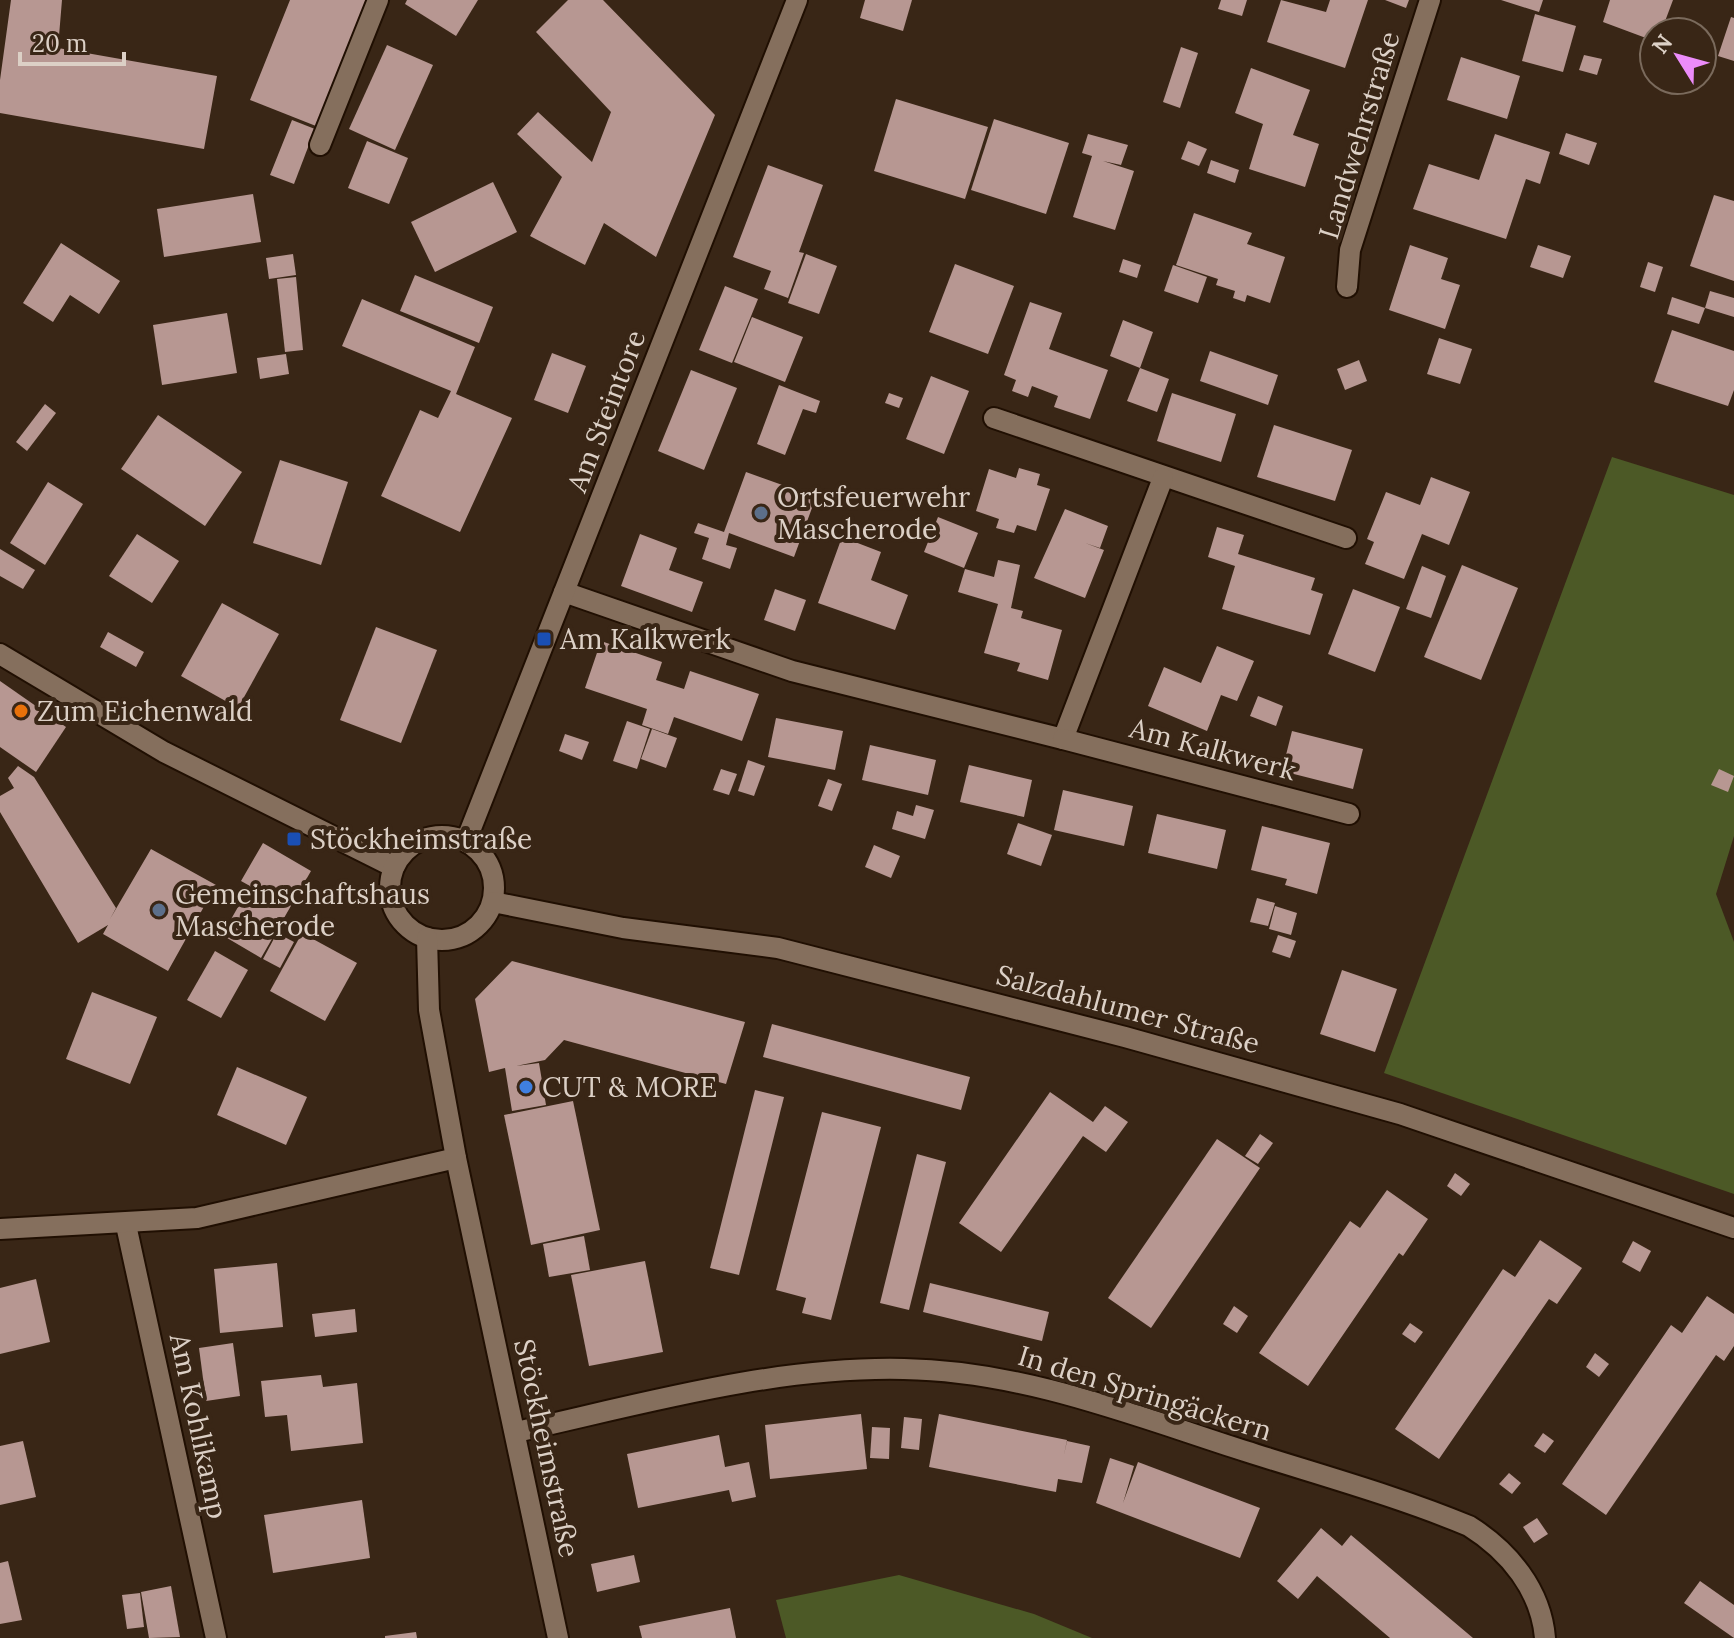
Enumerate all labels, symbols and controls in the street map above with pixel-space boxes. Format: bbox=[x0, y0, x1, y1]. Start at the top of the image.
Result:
scale bar bbox=[20, 16, 124, 66]
north arrow bbox=[1638, 16, 1718, 96]
street label: Landwehrstraße bbox=[1310, 27, 1408, 243]
text: 20 m bbox=[32, 28, 88, 59]
text: N bbox=[1646, 29, 1678, 59]
street label: Am Steintore bbox=[558, 325, 653, 498]
place label: Ortsfeuerwehr Mascherode bbox=[777, 479, 970, 547]
marker: Ortsfeuerwehr Mascherode bbox=[752, 504, 770, 522]
place label: Am Kalkwerk bbox=[559, 621, 730, 657]
marker: Am Kalkwerk bbox=[535, 630, 553, 648]
place label: Zum Eichenwald bbox=[37, 693, 253, 729]
marker: Zum Eichenwald bbox=[12, 702, 30, 720]
street label: Am Kalkwerk bbox=[1125, 709, 1300, 788]
place label: Stöckheimstraße bbox=[310, 821, 532, 857]
marker: Stöckheimstraße bbox=[285, 830, 303, 848]
place label: Gemeinschaftshaus Mascherode bbox=[175, 876, 430, 944]
marker: Gemeinschaftshaus Mascherode bbox=[150, 901, 168, 919]
street label: Salzdahlumer Straße bbox=[992, 957, 1264, 1061]
place label: CUT & MORE bbox=[542, 1069, 717, 1105]
marker: CUT & MORE bbox=[517, 1078, 535, 1096]
street label: Am Kohlikamp bbox=[162, 1329, 236, 1522]
street label: Stöckheimstraße bbox=[506, 1336, 588, 1560]
street label: In den Springäckern bbox=[1014, 1337, 1276, 1449]

